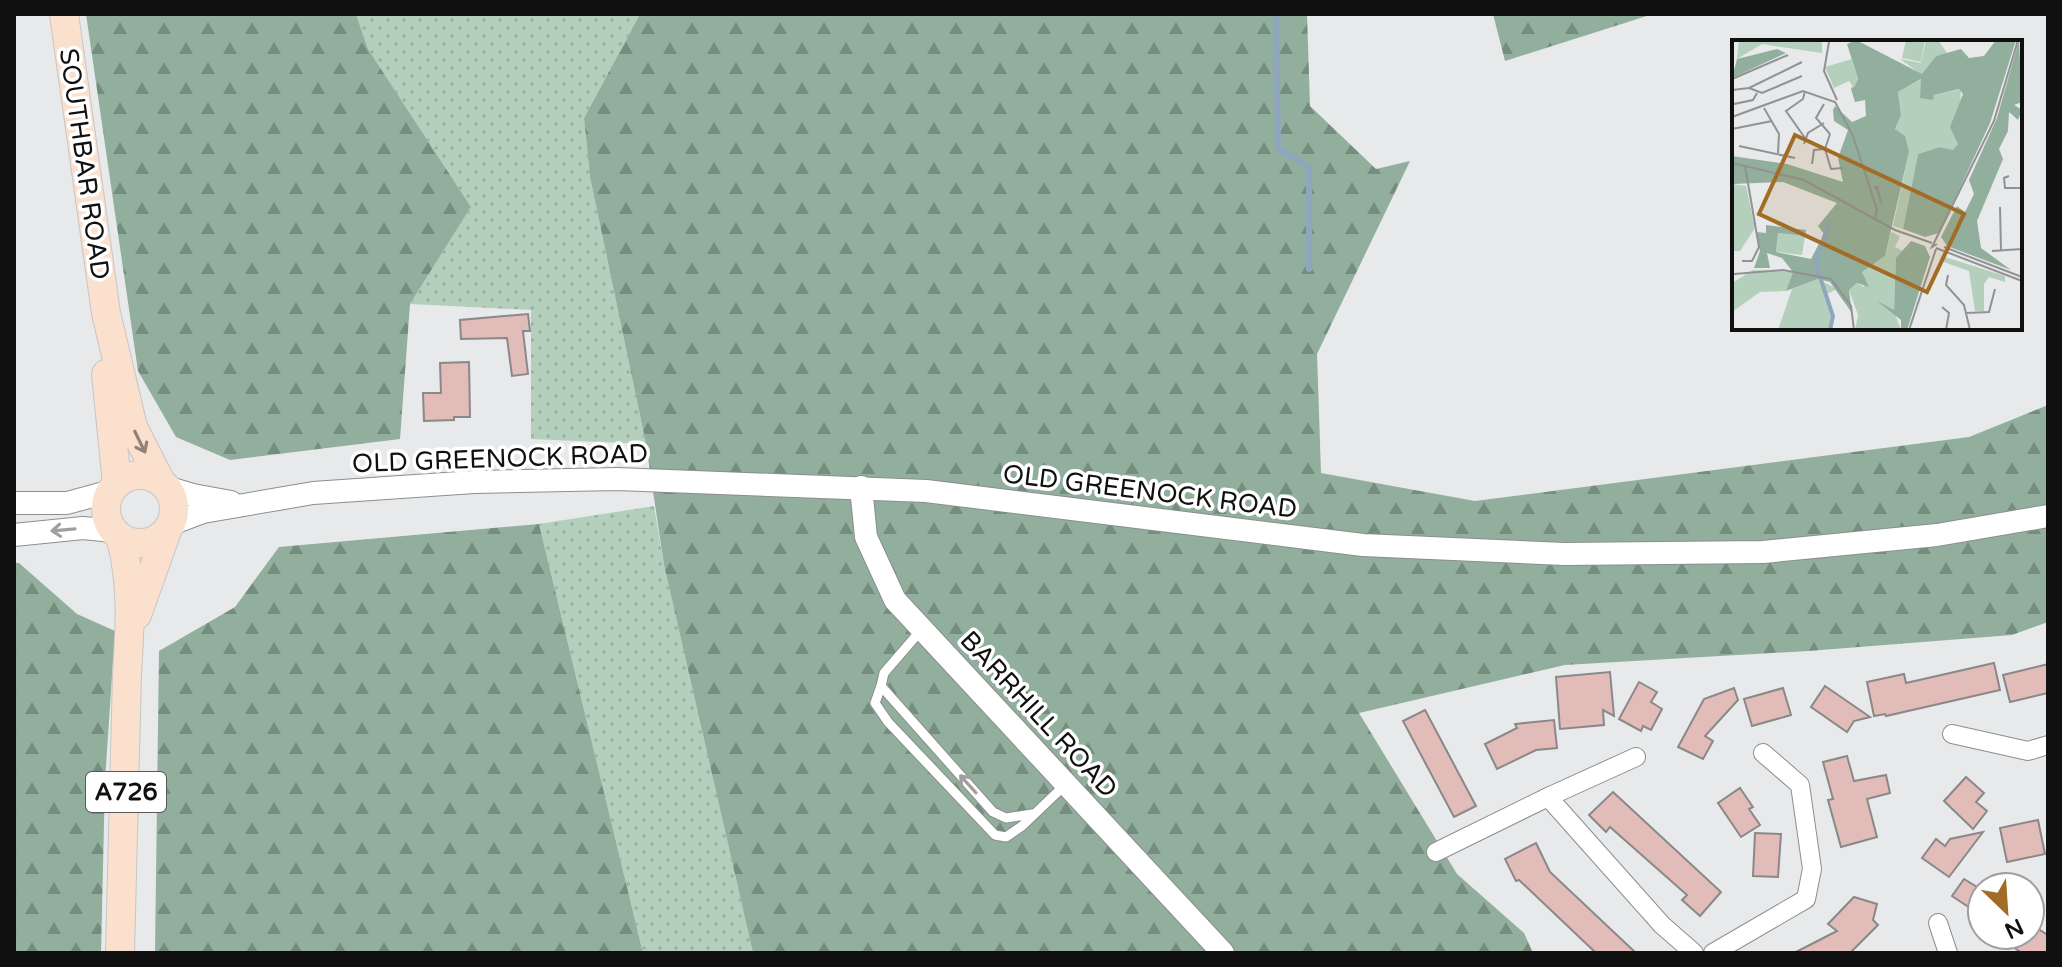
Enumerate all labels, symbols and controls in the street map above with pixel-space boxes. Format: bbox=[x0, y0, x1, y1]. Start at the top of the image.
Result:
inset map bbox=[1732, 40, 2022, 330]
street label: SOUTHBAR ROAD bbox=[53, 46, 116, 282]
one-way arrow bbox=[133, 430, 148, 454]
street label: OLD GREENOCK ROAD bbox=[351, 438, 649, 479]
street label: OLD GREENOCK ROAD bbox=[1001, 458, 1299, 525]
one-way arrow bbox=[50, 523, 77, 538]
street label: BARRHILL ROAD bbox=[954, 625, 1124, 804]
road number: A726 bbox=[86, 772, 166, 812]
one-way arrow bbox=[960, 774, 978, 794]
north arrow bbox=[1966, 871, 2046, 951]
text: N bbox=[2001, 913, 2028, 944]

